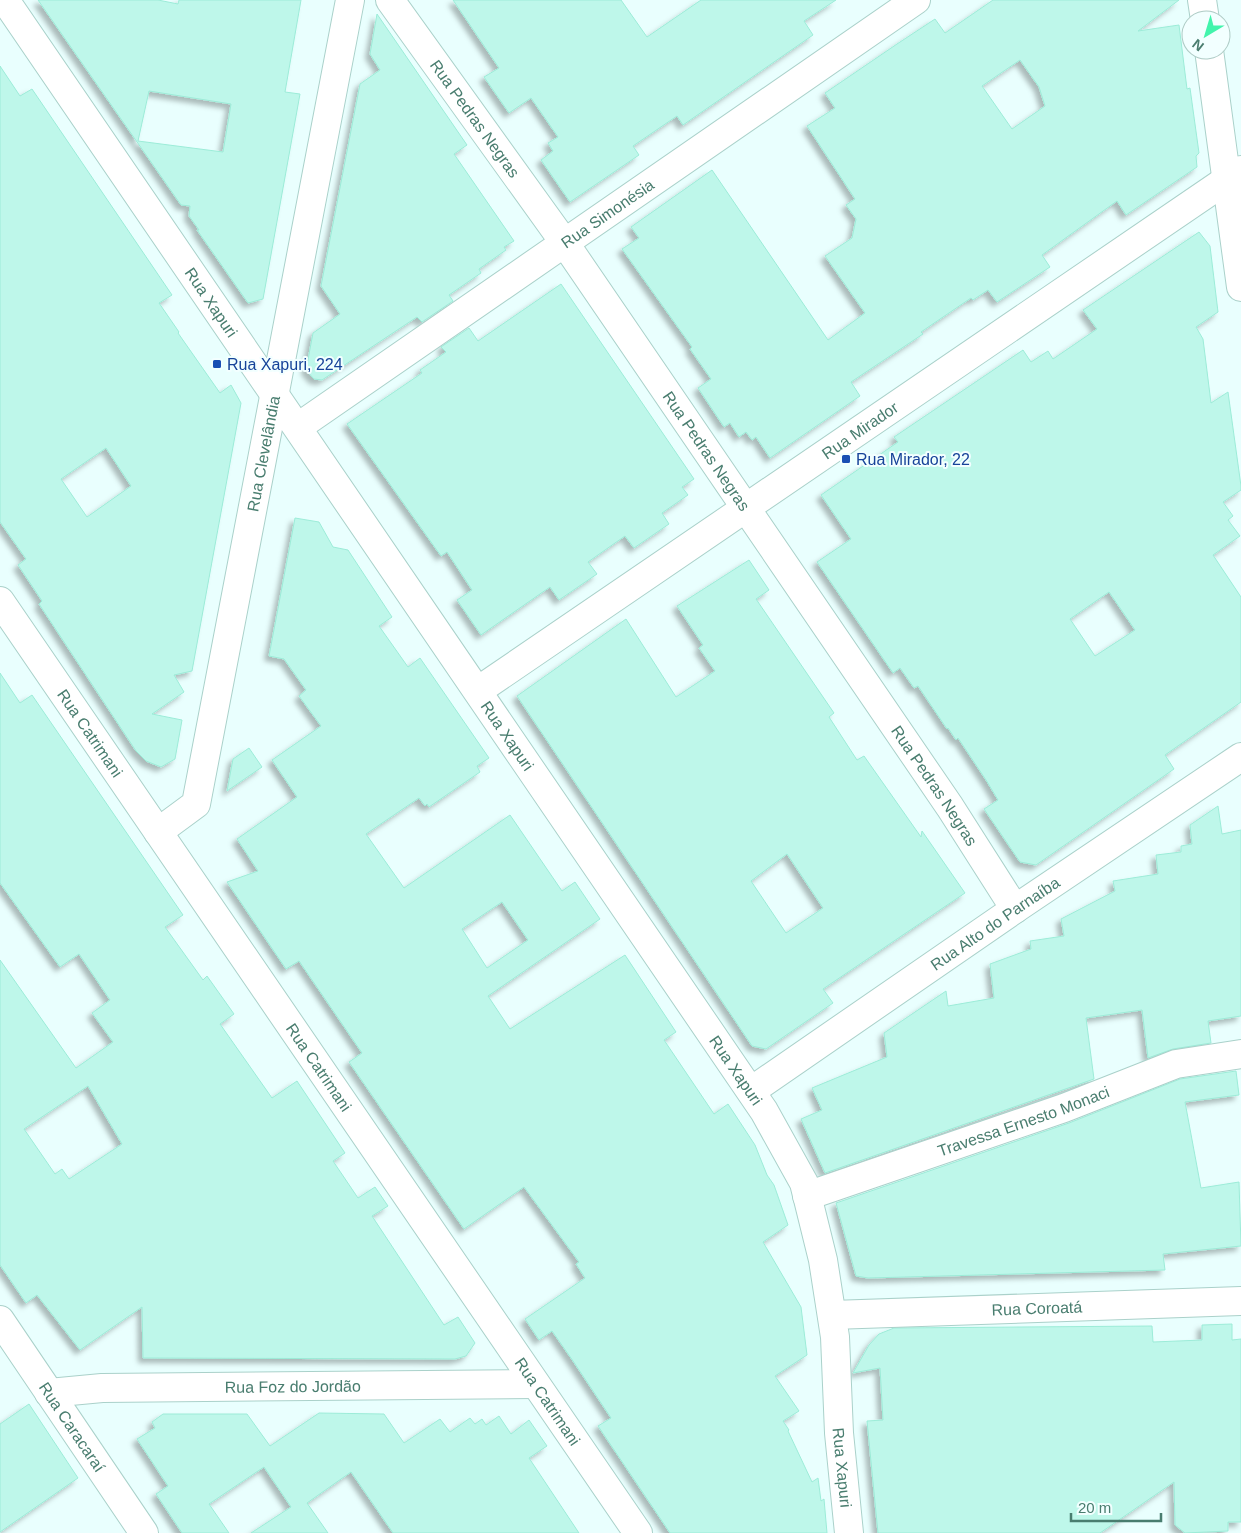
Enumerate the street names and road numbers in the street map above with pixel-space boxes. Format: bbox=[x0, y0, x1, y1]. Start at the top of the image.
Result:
street label: Rua Pedras Negras bbox=[427, 57, 523, 181]
street label: Rua Simonésia bbox=[558, 176, 657, 252]
street label: Rua Xapuri bbox=[181, 265, 241, 340]
street label: Rua Pedras Negras bbox=[660, 388, 753, 514]
street label: Rua Clevelândia bbox=[244, 394, 283, 513]
street label: Rua Mirador bbox=[819, 398, 902, 462]
street label: Rua Catrimani bbox=[54, 686, 126, 780]
street label: Rua Xapuri bbox=[478, 698, 537, 774]
street label: Rua Pedras Negras bbox=[888, 723, 980, 849]
street label: Rua Alto do Parnaíba bbox=[927, 874, 1063, 974]
street label: Rua Catrimani bbox=[283, 1020, 355, 1115]
street label: Rua Xapuri bbox=[706, 1033, 765, 1108]
street label: Travessa Ernesto Monaci bbox=[935, 1083, 1112, 1160]
street label: Rua Coroatá bbox=[991, 1298, 1083, 1319]
street label: Rua Catrimani bbox=[512, 1355, 583, 1449]
street label: Rua Foz do Jordão bbox=[225, 1378, 361, 1396]
street label: Rua Caracaraí bbox=[36, 1379, 108, 1475]
street label: Rua Xapuri bbox=[830, 1427, 854, 1508]

